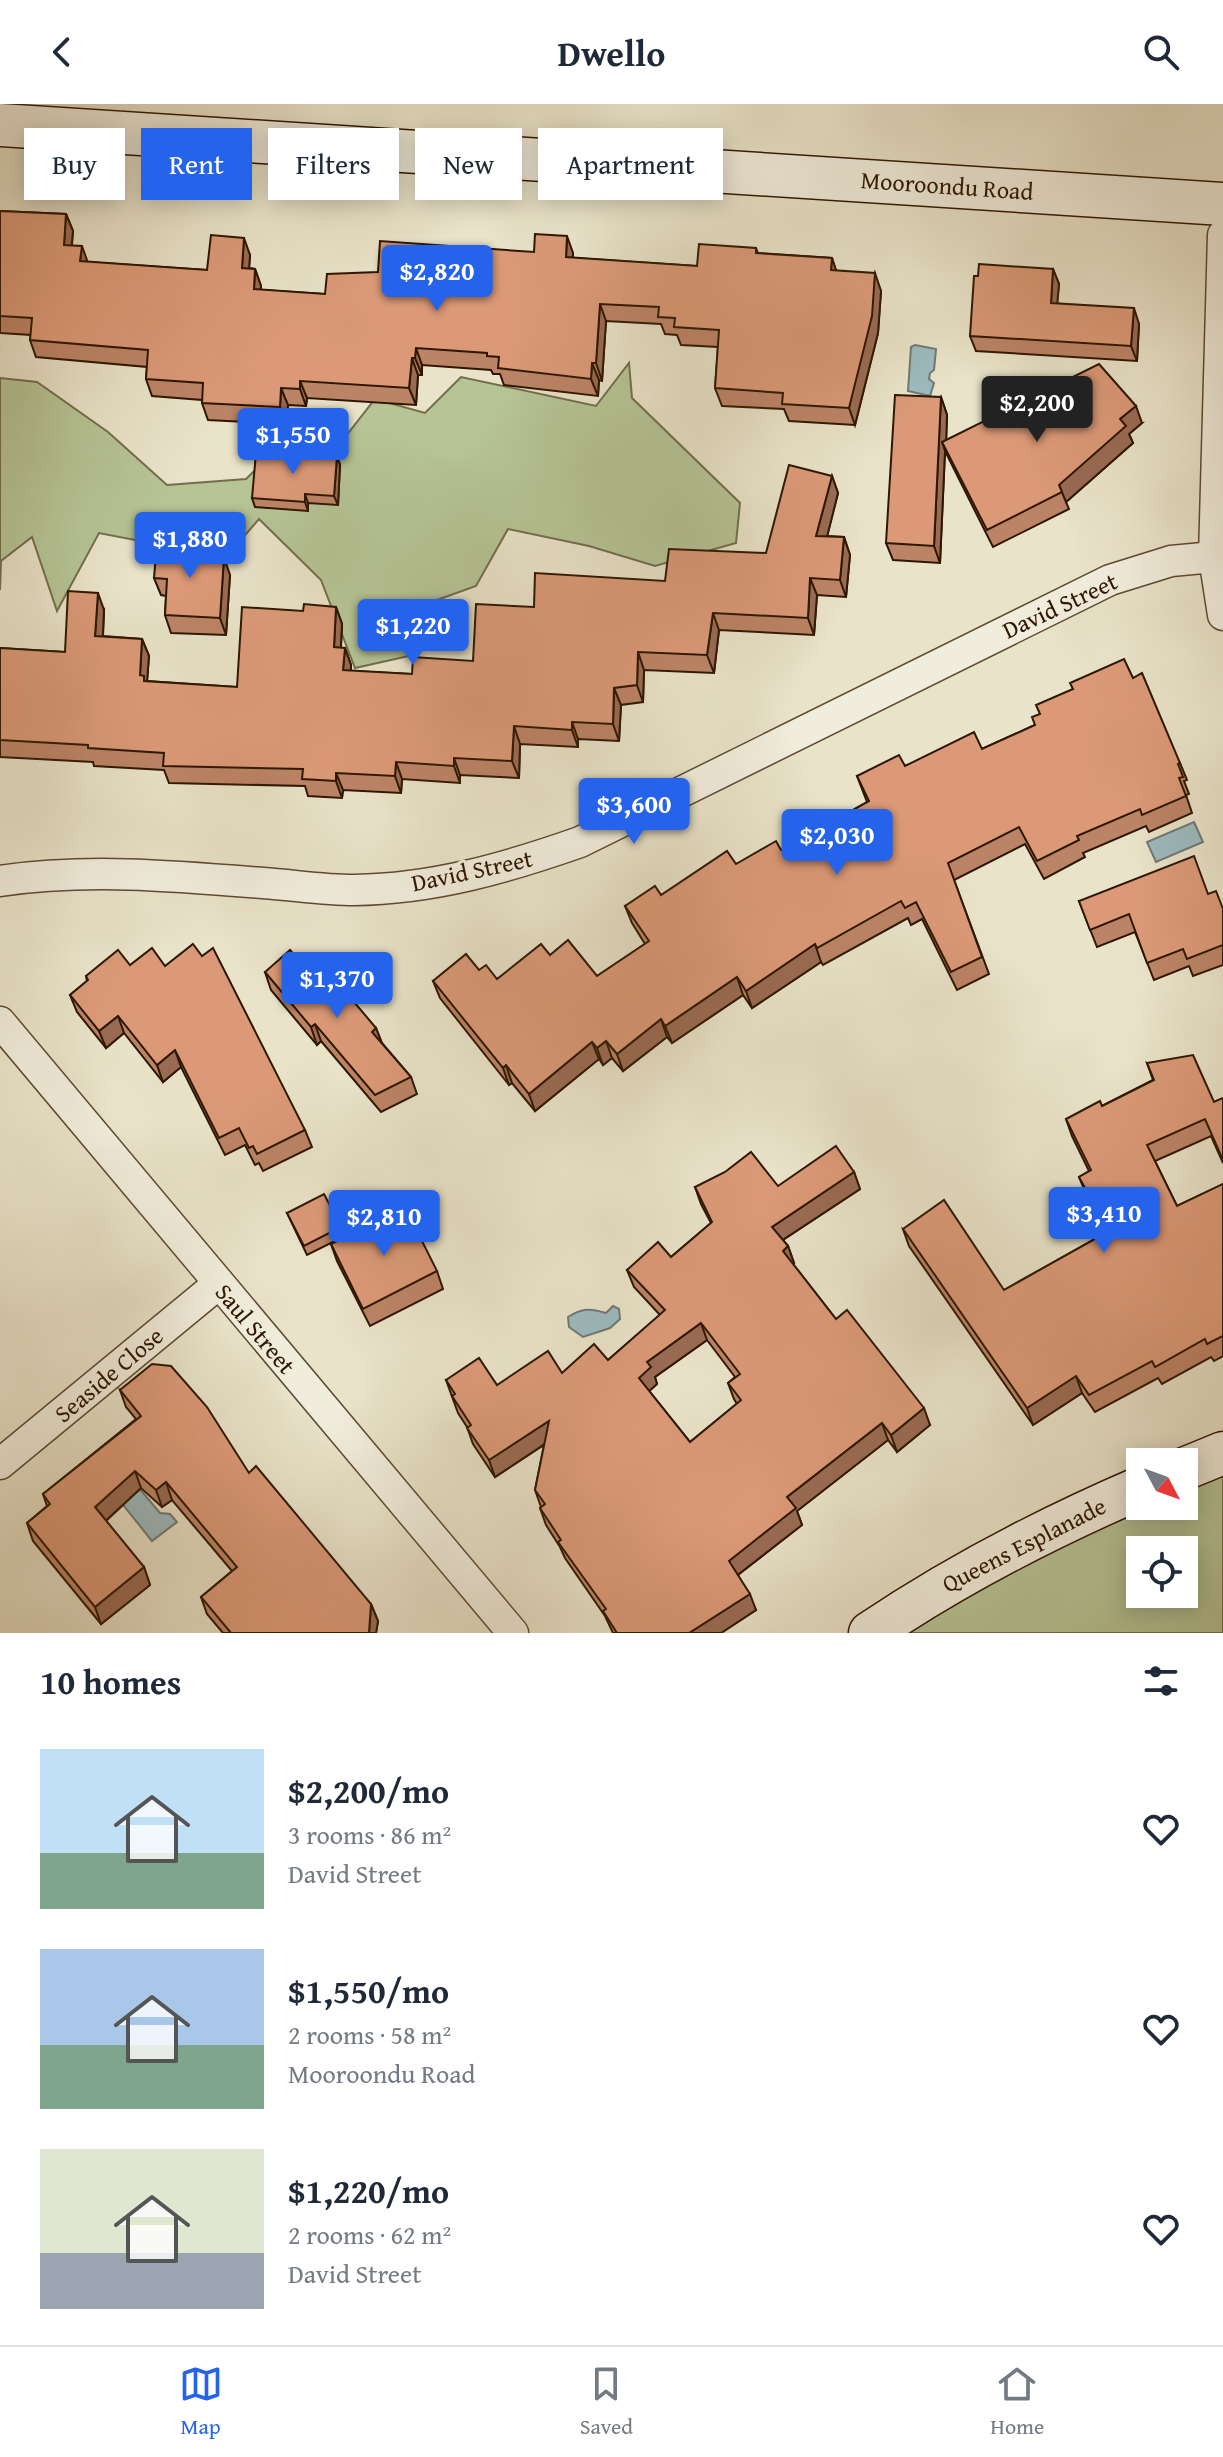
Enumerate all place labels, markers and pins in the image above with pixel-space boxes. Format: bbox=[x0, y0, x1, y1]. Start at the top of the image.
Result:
pin: $2,820 bbox=[372, 245, 502, 313]
pin: $2,200 bbox=[972, 376, 1102, 444]
pin: $1,550 bbox=[228, 408, 358, 476]
pin: $1,880 bbox=[125, 512, 255, 580]
pin: $1,220 bbox=[348, 599, 478, 667]
pin: $3,600 bbox=[569, 778, 699, 846]
pin: $2,030 bbox=[772, 809, 902, 877]
pin: $1,370 bbox=[272, 952, 402, 1020]
pin: $3,410 bbox=[1039, 1187, 1169, 1255]
pin: $2,810 bbox=[319, 1190, 449, 1258]

